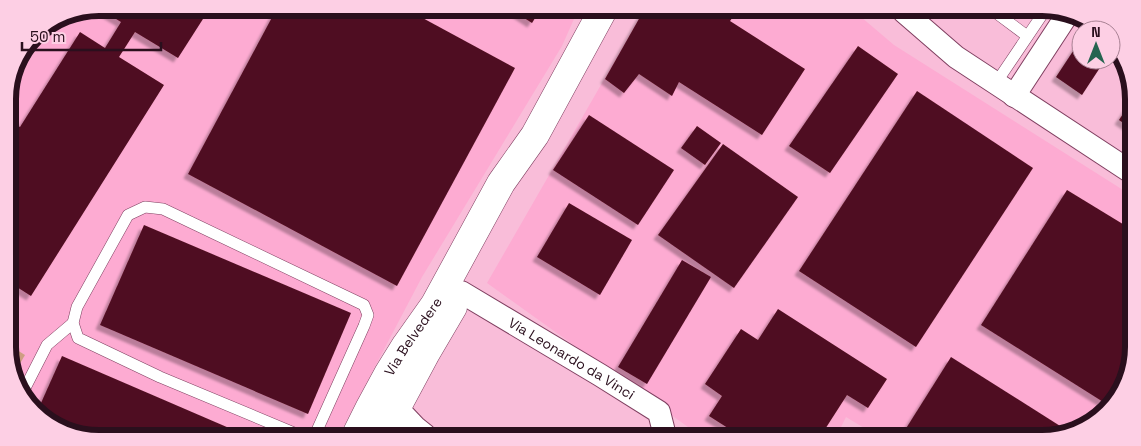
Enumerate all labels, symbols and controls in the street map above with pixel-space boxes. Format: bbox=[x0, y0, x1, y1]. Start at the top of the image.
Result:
scale bar bbox=[22, 20, 161, 52]
north arrow bbox=[1071, 20, 1121, 70]
text: N bbox=[1091, 23, 1101, 41]
text: 50 m bbox=[30, 27, 65, 46]
street label: Via Belvedere bbox=[380, 294, 446, 379]
street label: Via Leonardo da Vinci bbox=[505, 313, 638, 403]

